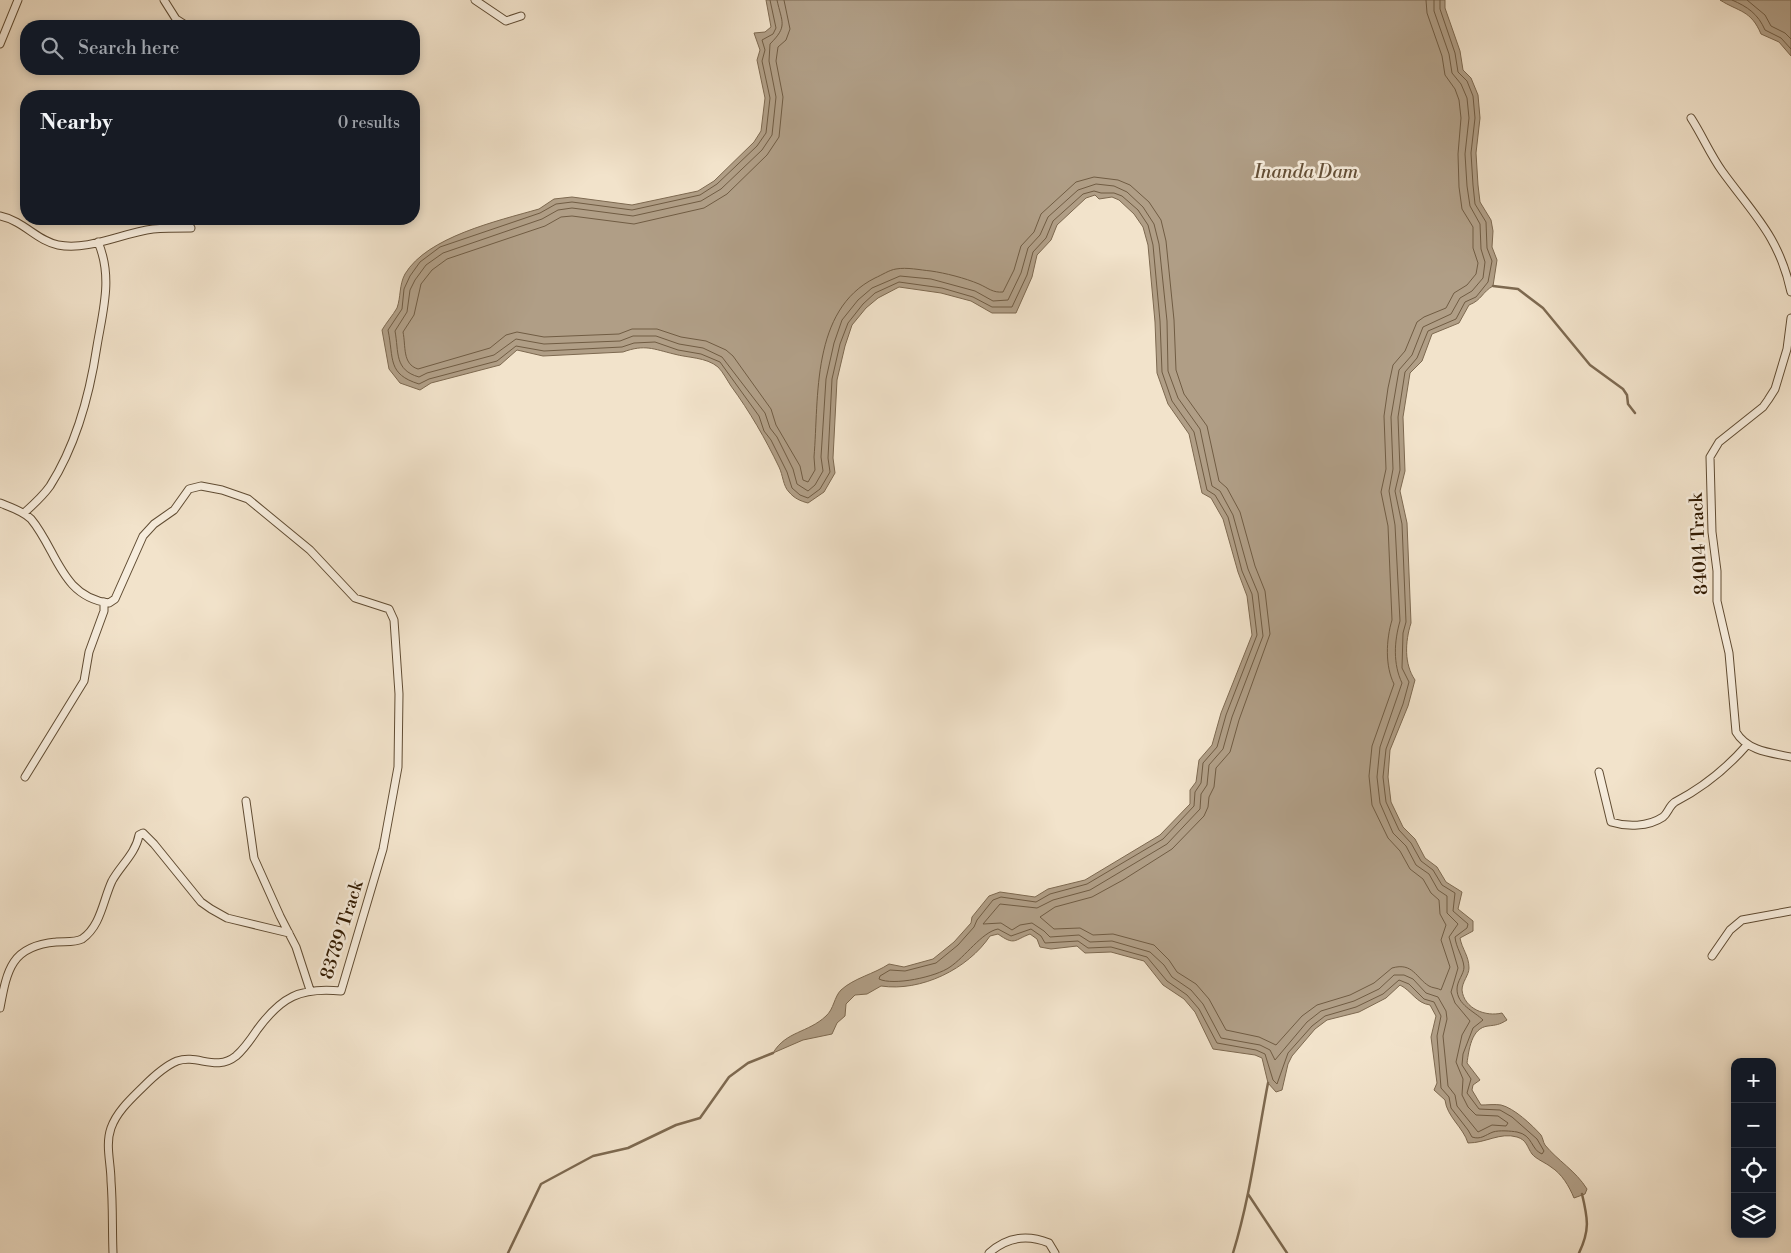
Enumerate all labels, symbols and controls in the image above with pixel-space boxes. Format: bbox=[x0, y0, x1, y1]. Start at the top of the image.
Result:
search box bbox=[20, 20, 420, 75]
icon: search bbox=[38, 34, 66, 62]
text: Search here bbox=[78, 36, 179, 60]
text: Nearby bbox=[40, 110, 113, 136]
text: 0 results bbox=[338, 113, 400, 133]
water label: Inanda Dam bbox=[1253, 160, 1359, 184]
street label: 84014 Track bbox=[1685, 491, 1713, 596]
street label: 83789 Track bbox=[315, 876, 369, 982]
map controls bbox=[1731, 1058, 1776, 1238]
button: + bbox=[1731, 1058, 1776, 1103]
button: − bbox=[1731, 1103, 1776, 1148]
button: locate bbox=[1731, 1148, 1776, 1193]
button: layers bbox=[1731, 1193, 1776, 1238]

